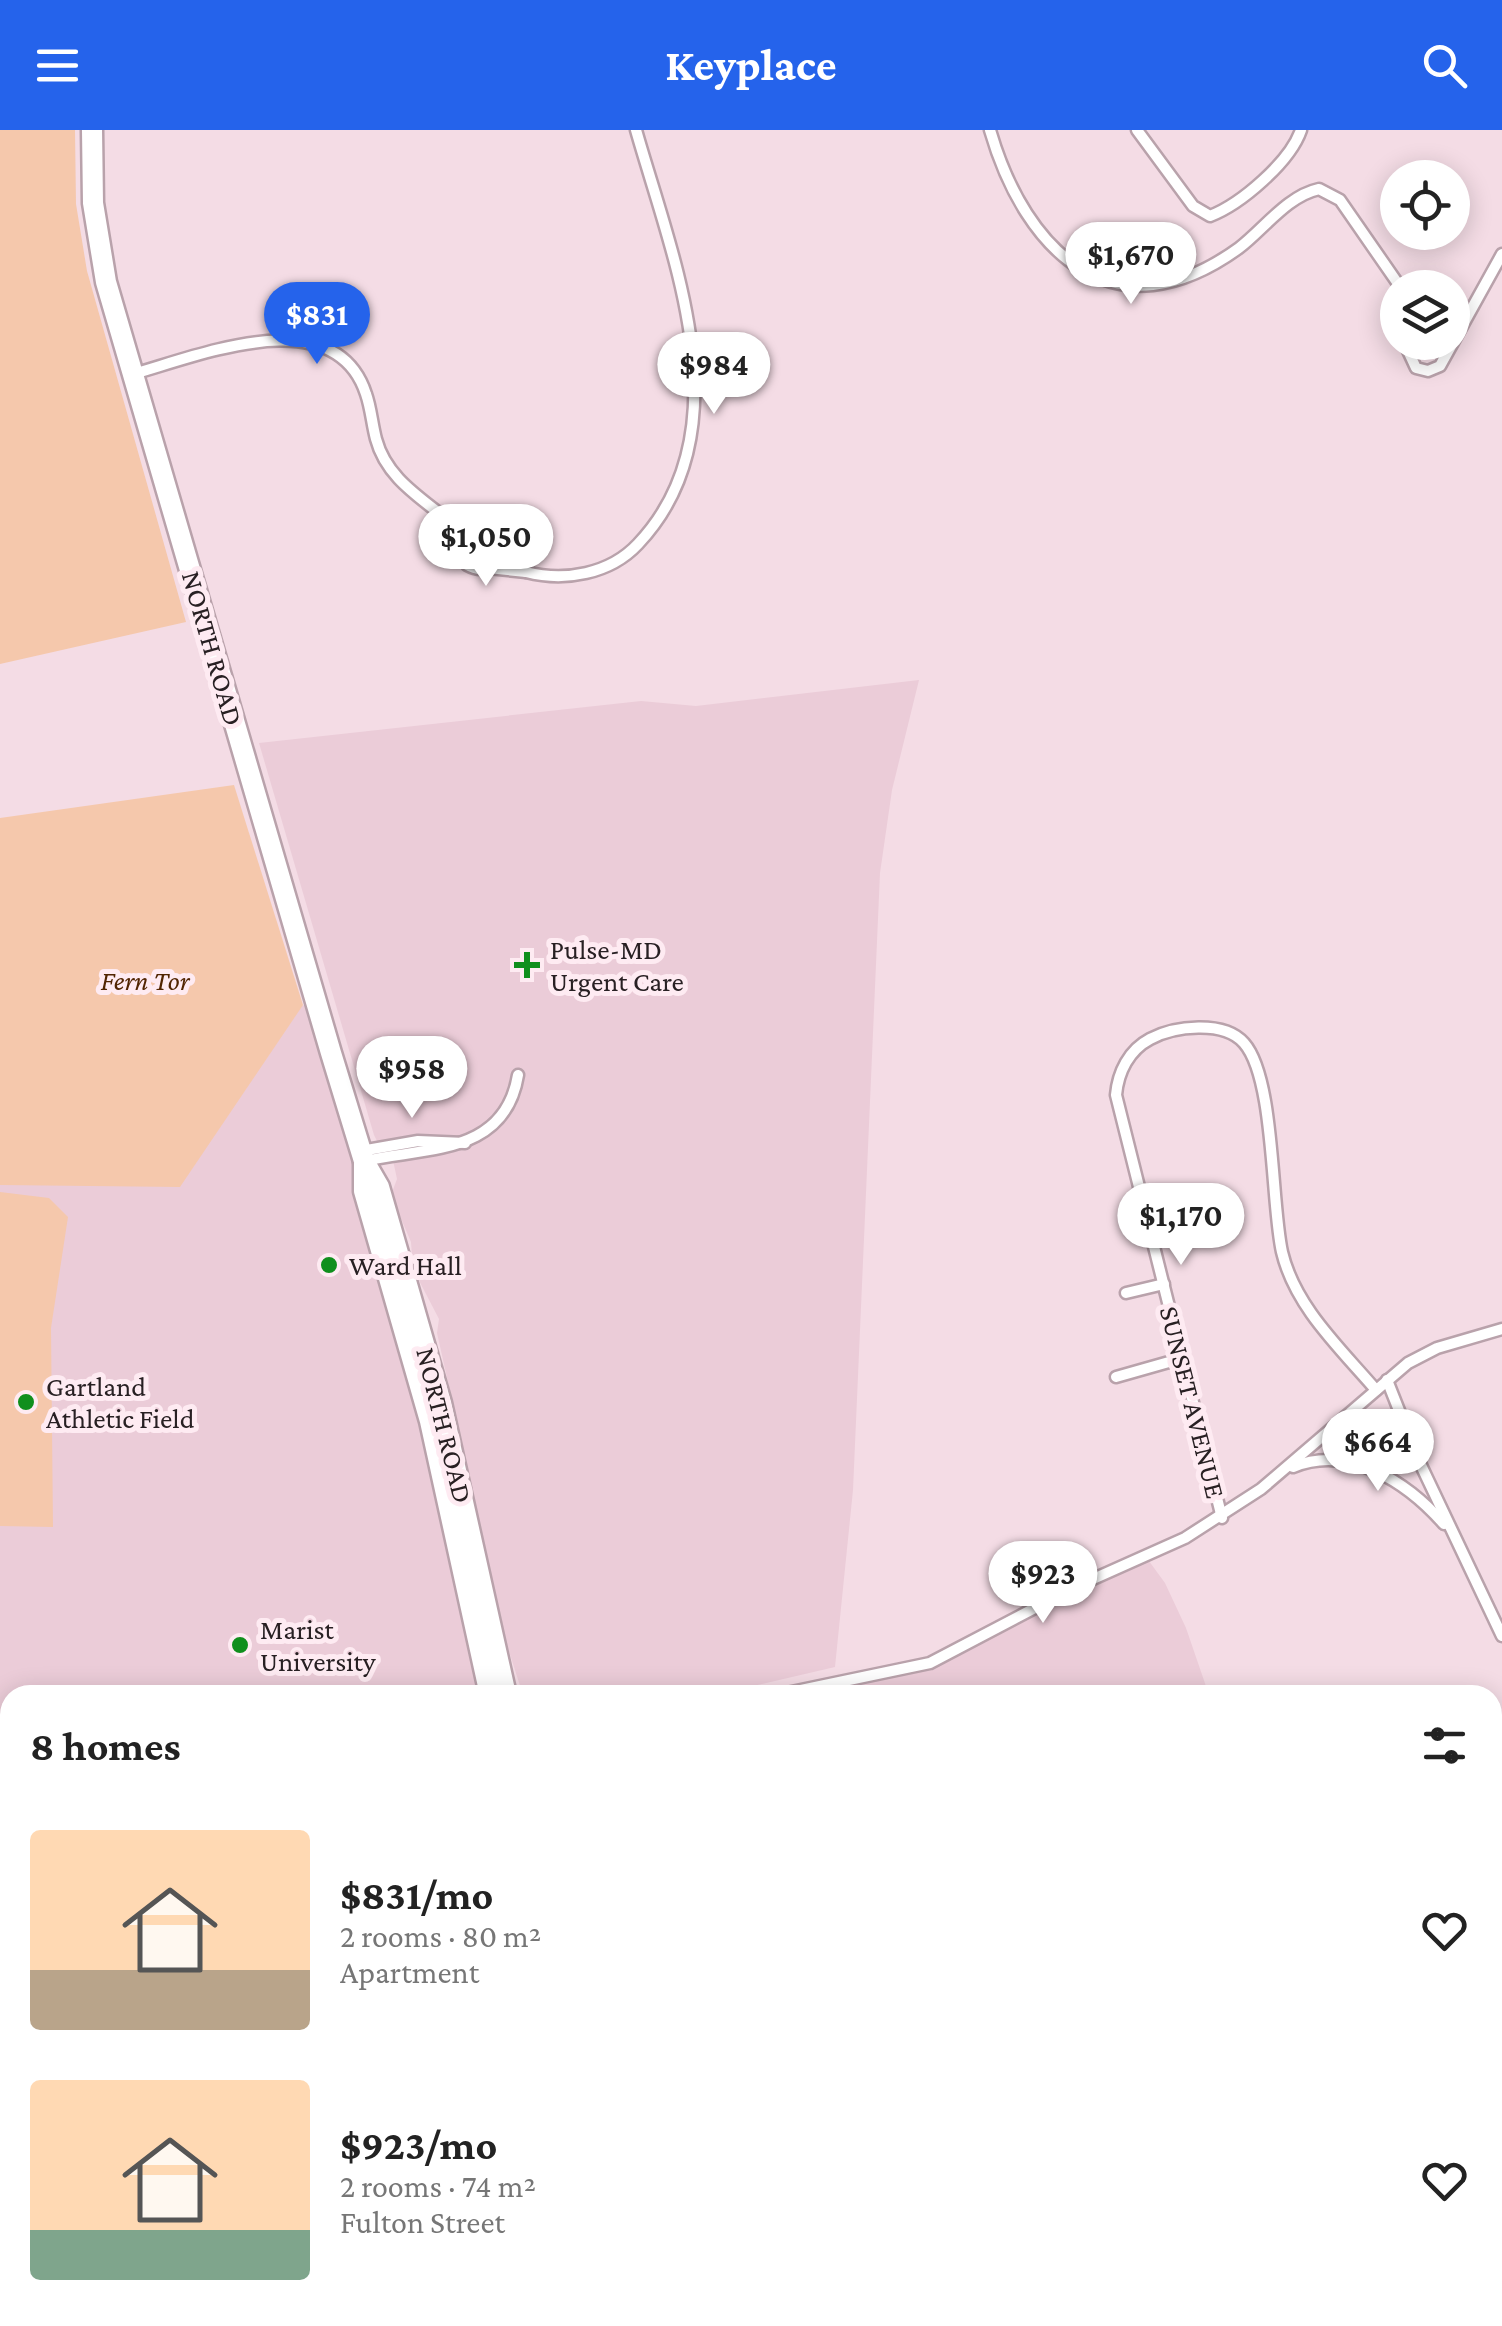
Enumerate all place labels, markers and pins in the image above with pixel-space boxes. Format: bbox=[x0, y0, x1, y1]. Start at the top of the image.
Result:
pin: $1,670 bbox=[1050, 222, 1212, 307]
pin: $831 bbox=[258, 282, 376, 367]
pin: $984 bbox=[655, 332, 773, 417]
pin: $1,050 bbox=[405, 504, 567, 589]
place label: Pulse-MD Urgent Care bbox=[550, 934, 684, 997]
marker: Pulse-MD Urgent Care bbox=[514, 952, 540, 978]
pin: $958 bbox=[353, 1036, 471, 1121]
pin: $1,170 bbox=[1100, 1183, 1262, 1268]
place label: Ward Hall bbox=[349, 1250, 462, 1281]
marker: Ward Hall bbox=[318, 1254, 340, 1276]
place label: Gartland Athletic Field bbox=[46, 1371, 195, 1434]
marker: Gartland Athletic Field bbox=[15, 1391, 37, 1413]
pin: $664 bbox=[1319, 1409, 1437, 1494]
pin: $923 bbox=[984, 1541, 1102, 1626]
place label: Marist University bbox=[260, 1614, 377, 1677]
marker: Marist University bbox=[229, 1634, 251, 1656]

